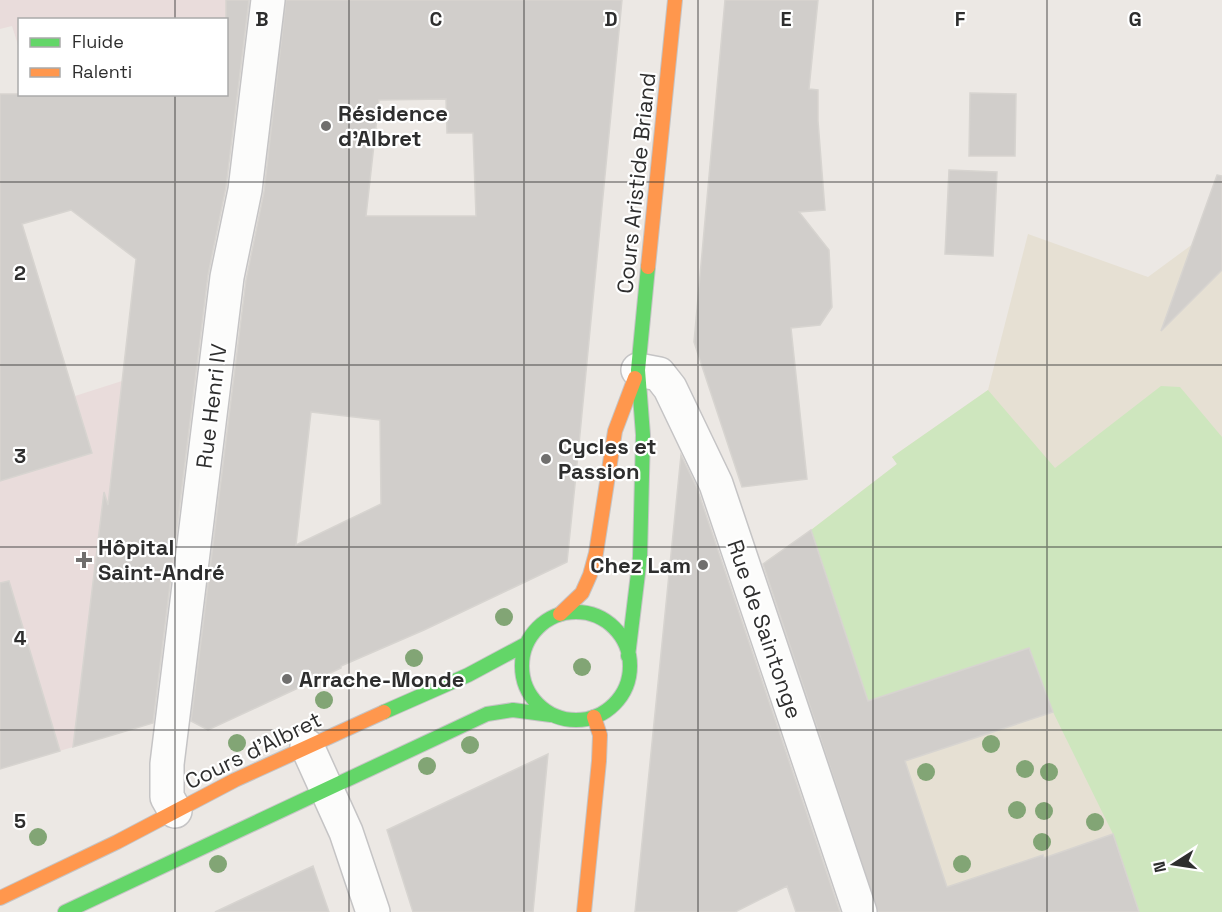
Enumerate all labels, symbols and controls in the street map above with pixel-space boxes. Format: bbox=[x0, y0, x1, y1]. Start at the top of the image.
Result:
text: B bbox=[255, 6, 269, 32]
text: C bbox=[430, 6, 443, 32]
text: D bbox=[604, 6, 618, 32]
text: E bbox=[780, 6, 792, 32]
text: F bbox=[955, 6, 966, 32]
text: G bbox=[1128, 6, 1142, 32]
legend bbox=[18, 18, 228, 96]
text: Fluide bbox=[72, 30, 124, 53]
text: Ralenti bbox=[72, 60, 132, 83]
street label: Cours Aristide Briand bbox=[610, 71, 662, 295]
place label: Résidence d'Albret bbox=[338, 99, 448, 152]
marker: Résidence d'Albret bbox=[319, 119, 333, 133]
text: 2 bbox=[14, 260, 26, 286]
street label: Rue Henri IV bbox=[189, 342, 233, 470]
place label: Cycles et Passion bbox=[558, 432, 657, 485]
text: 3 bbox=[14, 443, 26, 469]
marker: Cycles et Passion bbox=[539, 452, 553, 466]
place label: Hôpital Saint-André bbox=[98, 533, 225, 586]
street label: Rue de Saintonge bbox=[721, 536, 809, 722]
marker: Hôpital Saint-André bbox=[75, 551, 93, 569]
place label: Chez Lam bbox=[590, 551, 691, 579]
marker: Chez Lam bbox=[696, 558, 710, 572]
text: 4 bbox=[14, 625, 27, 651]
place label: Arrache-Monde bbox=[299, 665, 464, 693]
marker: Arrache-Monde bbox=[280, 672, 294, 686]
street label: Cours d'Albret bbox=[180, 705, 326, 795]
text: 5 bbox=[14, 808, 26, 834]
north arrow bbox=[1144, 834, 1204, 894]
text: N bbox=[1148, 860, 1171, 874]

